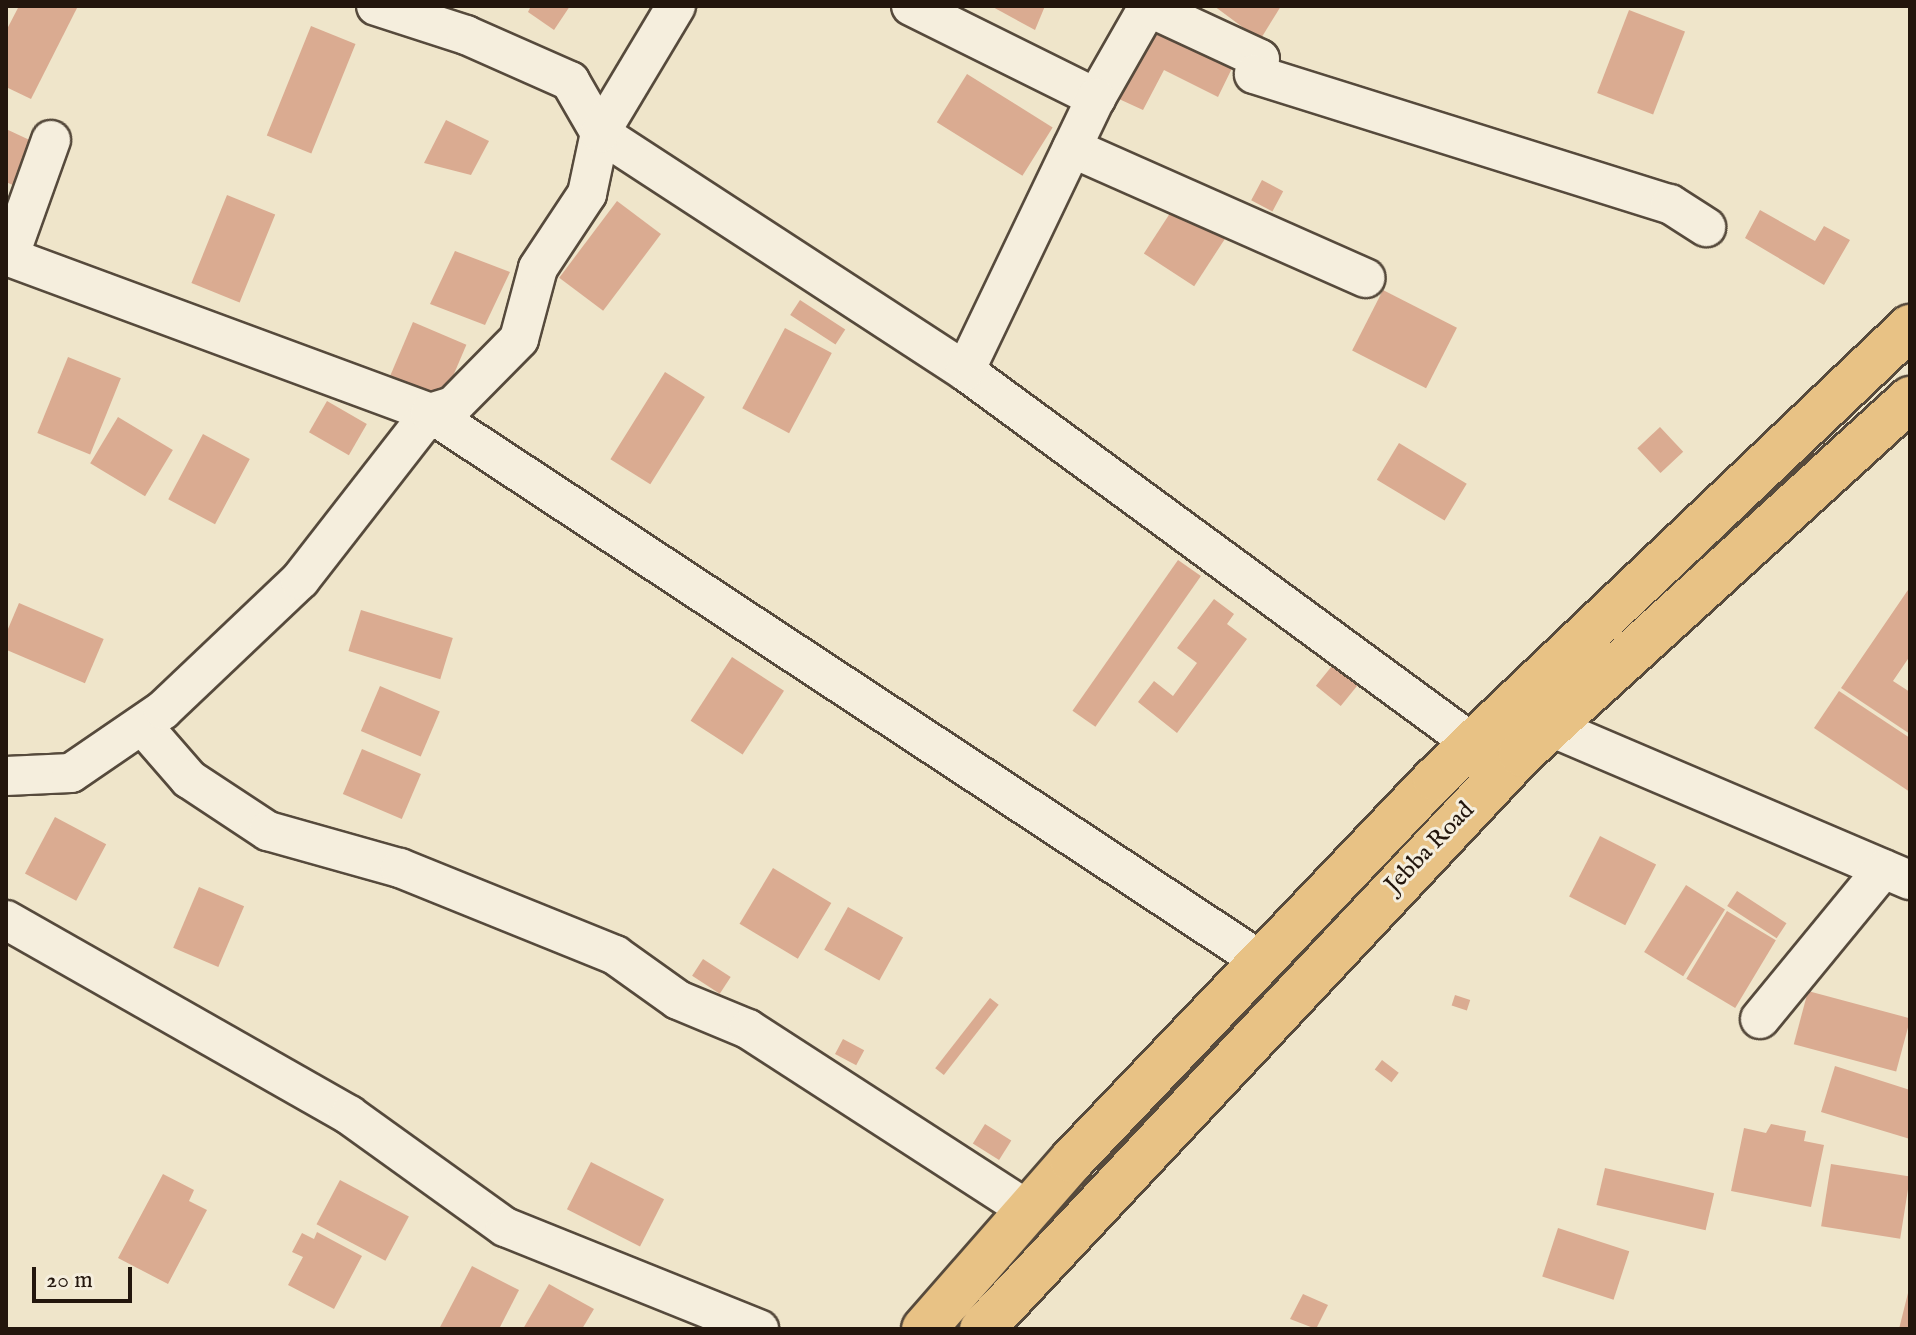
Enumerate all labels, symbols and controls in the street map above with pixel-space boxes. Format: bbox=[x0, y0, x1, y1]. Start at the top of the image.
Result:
street label: Jebba Road bbox=[1379, 796, 1481, 900]
scale bar bbox=[36, 1251, 136, 1301]
text: 20 m bbox=[46, 1265, 93, 1296]

